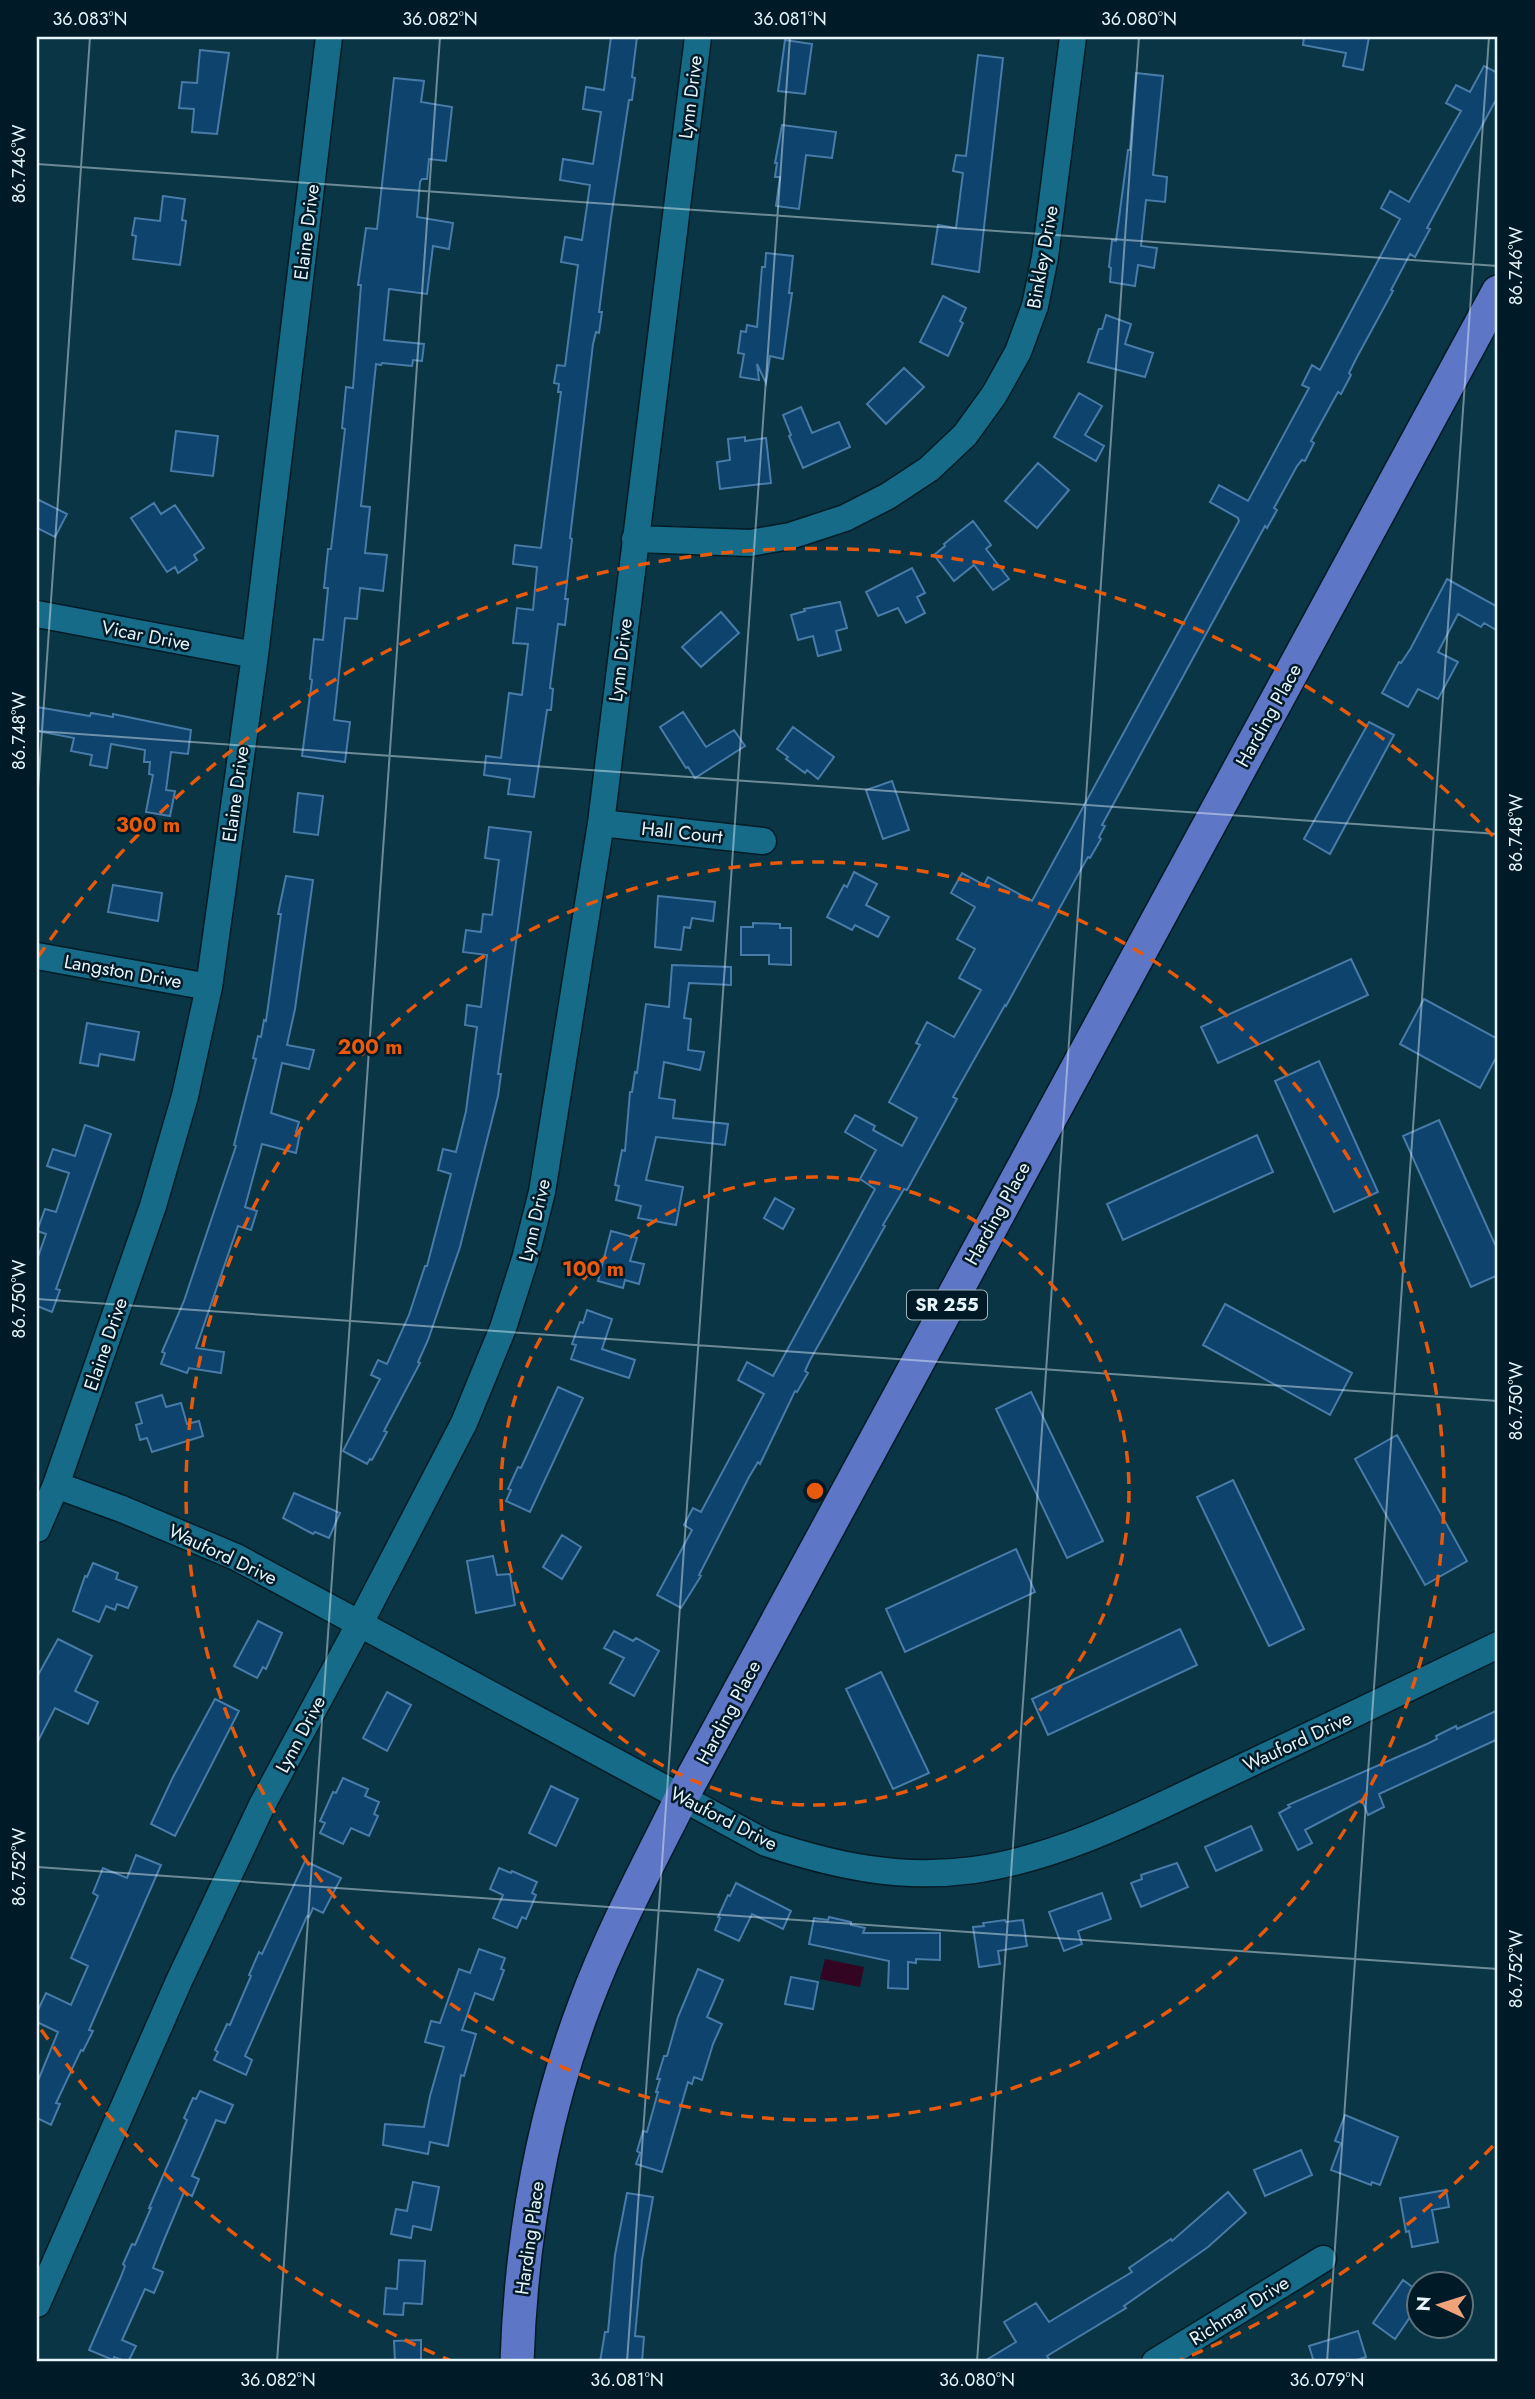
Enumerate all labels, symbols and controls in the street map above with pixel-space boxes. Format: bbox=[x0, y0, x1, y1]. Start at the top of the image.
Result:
text: 36.083°N bbox=[52, 6, 128, 32]
text: 36.082°N bbox=[402, 6, 478, 32]
text: 36.081°N bbox=[753, 6, 827, 32]
text: 36.080°N bbox=[1101, 6, 1177, 32]
street label: Lynn Drive bbox=[672, 54, 709, 140]
text: 86.746°W bbox=[6, 124, 32, 203]
street label: Elaine Drive bbox=[287, 182, 326, 282]
street label: Binkley Drive bbox=[1020, 203, 1065, 311]
text: 86.746°W bbox=[1503, 226, 1529, 305]
street label: Vicar Drive bbox=[99, 614, 193, 657]
street label: Lynn Drive bbox=[602, 617, 639, 703]
street label: Harding Place bbox=[1229, 659, 1308, 772]
text: 86.748°W bbox=[6, 692, 32, 770]
street label: Elaine Drive bbox=[215, 744, 256, 844]
text: 86.748°W bbox=[1503, 794, 1529, 872]
text: 300 m bbox=[116, 810, 180, 840]
street label: Hall Court bbox=[640, 815, 724, 850]
street label: Langston Drive bbox=[62, 948, 184, 995]
text: 200 m bbox=[337, 1032, 403, 1062]
street label: Harding Place bbox=[958, 1157, 1037, 1270]
street label: Lynn Drive bbox=[512, 1176, 557, 1264]
text: 100 m bbox=[562, 1254, 624, 1284]
text: 86.750°W bbox=[6, 1259, 32, 1338]
road number: SR 255 bbox=[907, 1290, 987, 1320]
street label: Elaine Drive bbox=[77, 1294, 134, 1394]
text: 86.750°W bbox=[1503, 1361, 1529, 1440]
centre of rings bbox=[803, 1479, 827, 1503]
street label: Wauford Drive bbox=[164, 1517, 282, 1592]
street label: Harding Place bbox=[690, 1655, 767, 1769]
street label: Lynn Drive bbox=[269, 1691, 332, 1778]
street label: Wauford Drive bbox=[1238, 1704, 1356, 1778]
street label: Wauford Drive bbox=[665, 1780, 782, 1857]
text: 86.752°W bbox=[6, 1828, 32, 1906]
text: 86.752°W bbox=[1503, 1930, 1529, 2008]
street label: Harding Place bbox=[508, 2179, 551, 2297]
street label: Richmar Drive bbox=[1184, 2269, 1295, 2352]
north arrow bbox=[1406, 2270, 1476, 2340]
text: N bbox=[1410, 2295, 1438, 2312]
text: 36.082°N bbox=[240, 2367, 316, 2393]
text: 36.081°N bbox=[590, 2367, 664, 2393]
text: 36.080°N bbox=[939, 2367, 1015, 2393]
text: 36.079°N bbox=[1289, 2367, 1365, 2393]

